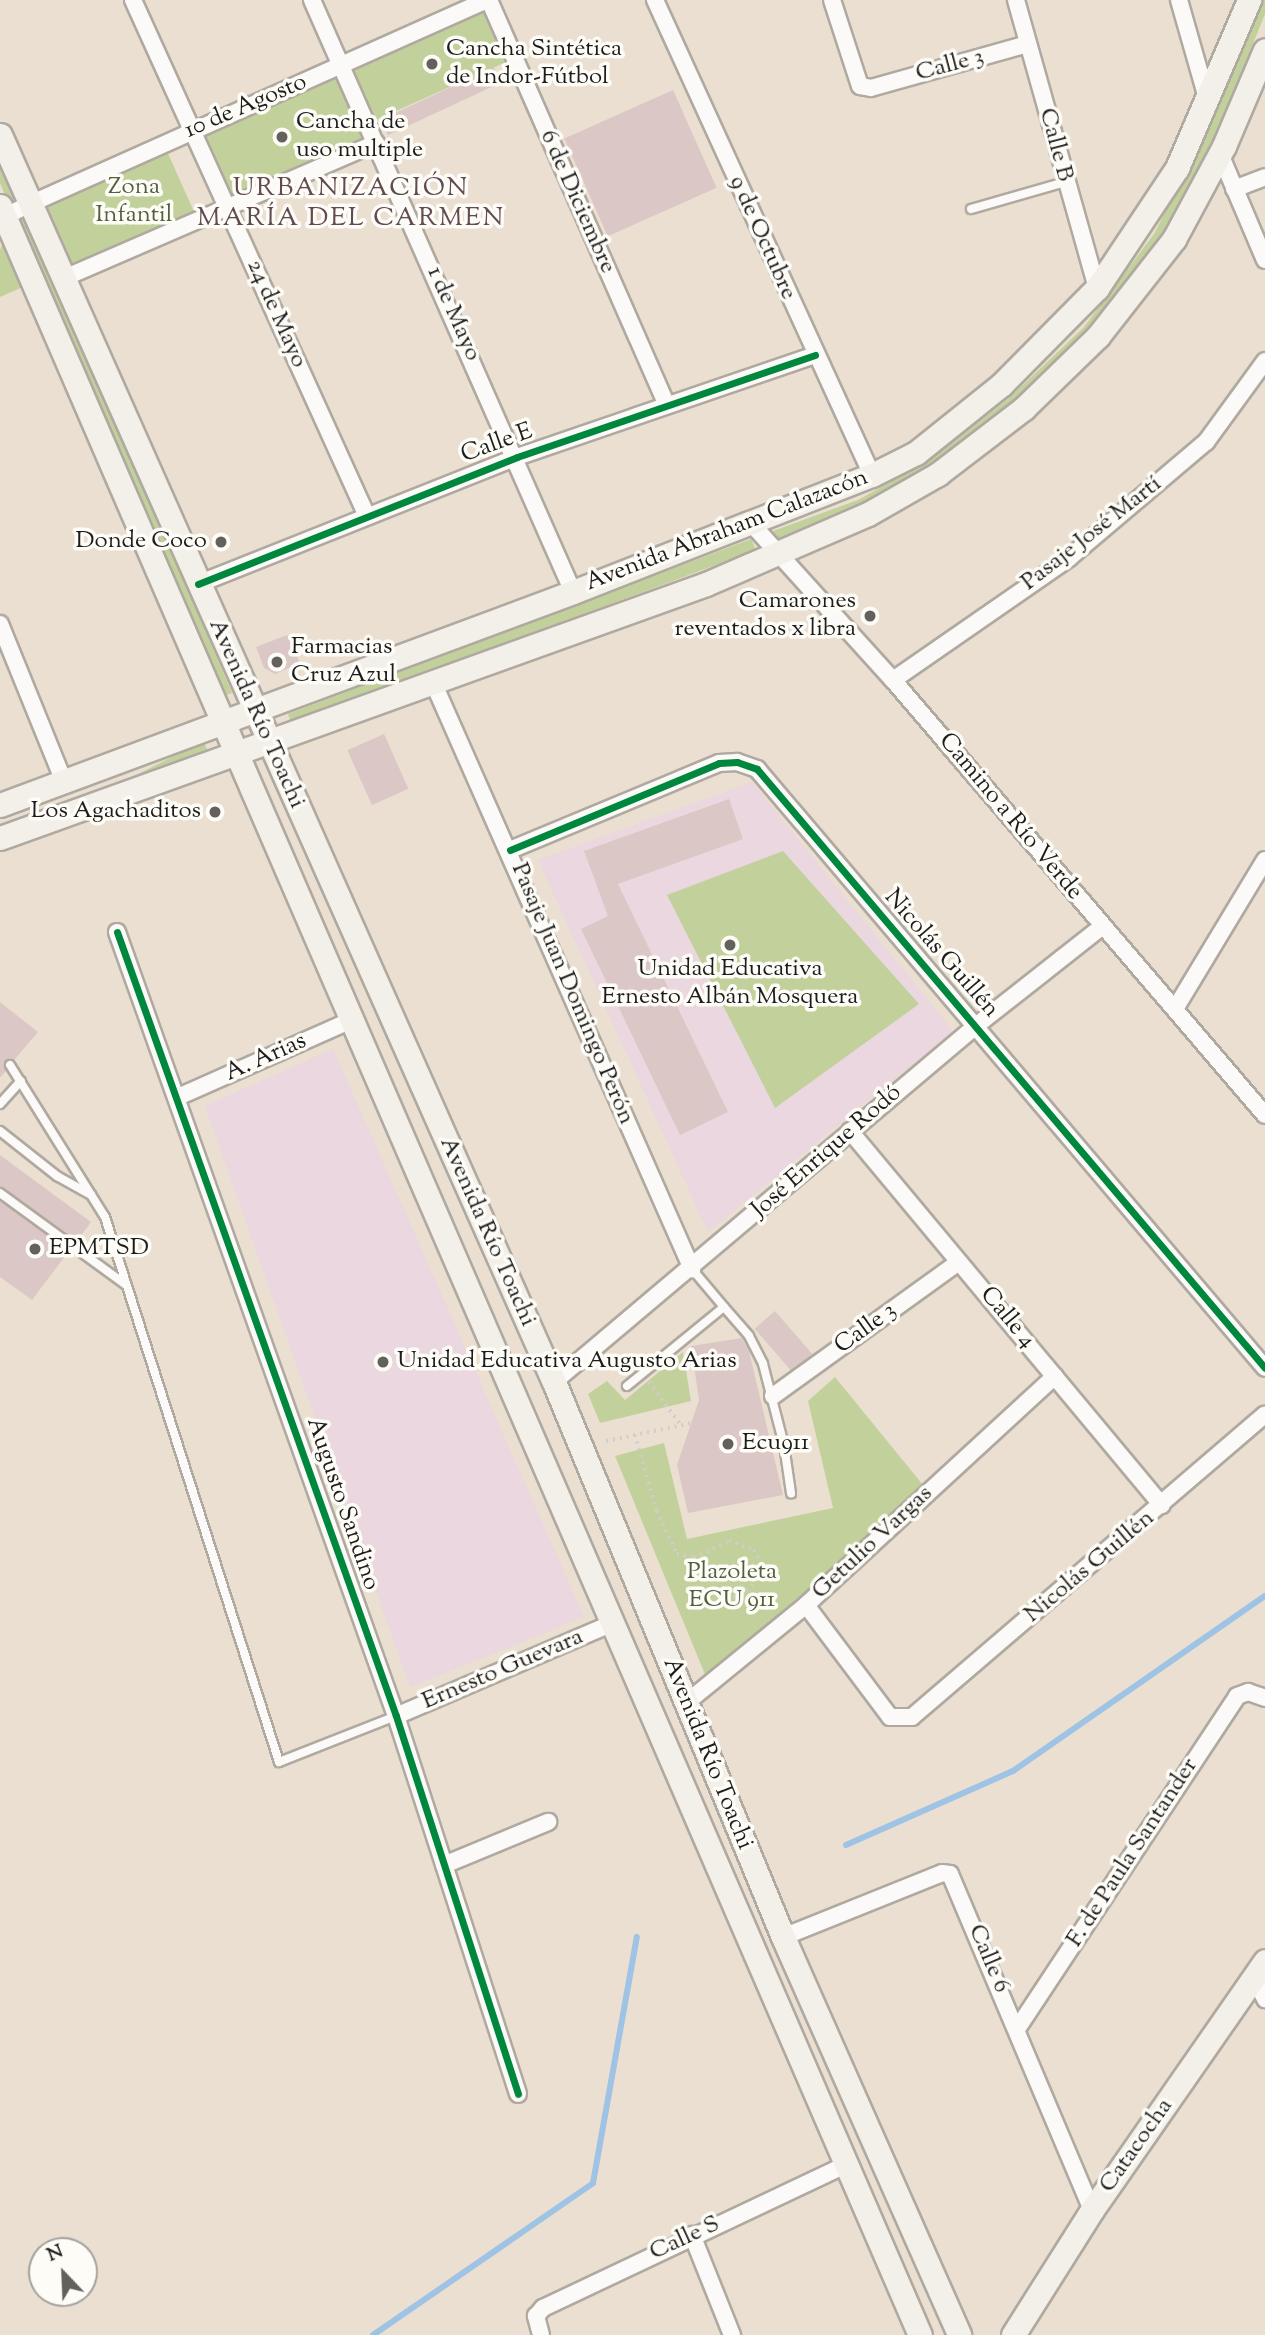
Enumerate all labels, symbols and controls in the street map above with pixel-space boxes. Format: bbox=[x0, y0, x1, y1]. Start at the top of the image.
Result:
place label: Cancha Sintética de Indor-Fútbol bbox=[446, 36, 622, 92]
street label: Calle 3 bbox=[913, 43, 987, 89]
marker: Cancha Sintética de Indor-Fútbol bbox=[424, 56, 440, 72]
street label: 10 de Agosto bbox=[181, 68, 311, 146]
street label: Calle B bbox=[1031, 105, 1079, 185]
place label: Cancha de uso multiple bbox=[296, 109, 423, 165]
street label: 6 de Diciembre bbox=[533, 126, 621, 278]
marker: Cancha de uso multiple bbox=[274, 129, 290, 145]
street label: 9 de Octubre bbox=[722, 172, 802, 304]
district label: URBANIZACIÓN MARÍA DEL CARMEN bbox=[199, 173, 503, 234]
park label: Zona Infantil bbox=[95, 174, 173, 230]
street label: 24 de Mayo bbox=[239, 255, 313, 373]
street label: 1 de Mayo bbox=[419, 262, 487, 366]
street label: Calle E bbox=[457, 418, 537, 470]
street label: Avenida Abraham Calazacón bbox=[582, 464, 872, 598]
street label: Pasaje José Martí bbox=[1016, 470, 1168, 598]
place label: Donde Coco bbox=[76, 528, 207, 556]
marker: Donde Coco bbox=[213, 534, 229, 550]
place label: Camarones reventados x libra bbox=[675, 588, 856, 644]
marker: Camarones reventados x libra bbox=[862, 608, 878, 624]
street label: Avenida Río Toachi bbox=[201, 615, 311, 813]
place label: Farmacias Cruz Azul bbox=[291, 634, 396, 690]
marker: Farmacias Cruz Azul bbox=[269, 654, 285, 670]
street label: Camino a Río Verde bbox=[932, 728, 1088, 906]
place label: Los Agachaditos bbox=[31, 798, 201, 826]
marker: Los Agachaditos bbox=[207, 804, 223, 820]
street label: Pasaje Juan Domingo Perón bbox=[504, 859, 640, 1129]
street label: Nicolás Guillén bbox=[877, 884, 1005, 1024]
marker: Unidad Educativa Ernesto Albán Mosquera bbox=[722, 937, 738, 953]
place label: Unidad Educativa Ernesto Albán Mosquera bbox=[602, 956, 858, 1012]
street label: A. Arias bbox=[221, 1027, 311, 1089]
street label: José Enrique Rodó bbox=[746, 1079, 908, 1225]
street label: Avenida Río Toachi bbox=[432, 1133, 542, 1331]
place label: EPMTSD bbox=[49, 1235, 149, 1263]
marker: EPMTSD bbox=[27, 1241, 43, 1257]
street label: Calle 4 bbox=[973, 1281, 1041, 1355]
street label: Calle 3 bbox=[830, 1297, 902, 1361]
place label: Unidad Educativa Augusto Arias bbox=[397, 1348, 737, 1376]
marker: Unidad Educativa Augusto Arias bbox=[375, 1354, 391, 1370]
street label: Augusto Sandino bbox=[299, 1414, 385, 1594]
place label: Ecu911 bbox=[742, 1430, 809, 1458]
marker: Ecu911 bbox=[720, 1436, 736, 1452]
street label: Getulio Vargas bbox=[807, 1480, 939, 1606]
street label: Nicolás Guillén bbox=[1019, 1504, 1161, 1630]
park label: Plazoleta ECU 911 bbox=[687, 1559, 777, 1615]
street label: Ernesto Guevara bbox=[418, 1623, 588, 1717]
street label: Avenida Río Toachi bbox=[655, 1654, 759, 1854]
street label: F. de Paula Santander bbox=[1061, 1753, 1205, 1953]
street label: Calle 6 bbox=[961, 1920, 1015, 1998]
street label: Catacocha bbox=[1094, 2093, 1180, 2199]
street label: Calle S bbox=[645, 2210, 725, 2268]
north arrow bbox=[28, 2237, 98, 2307]
text: N bbox=[43, 2239, 68, 2269]

